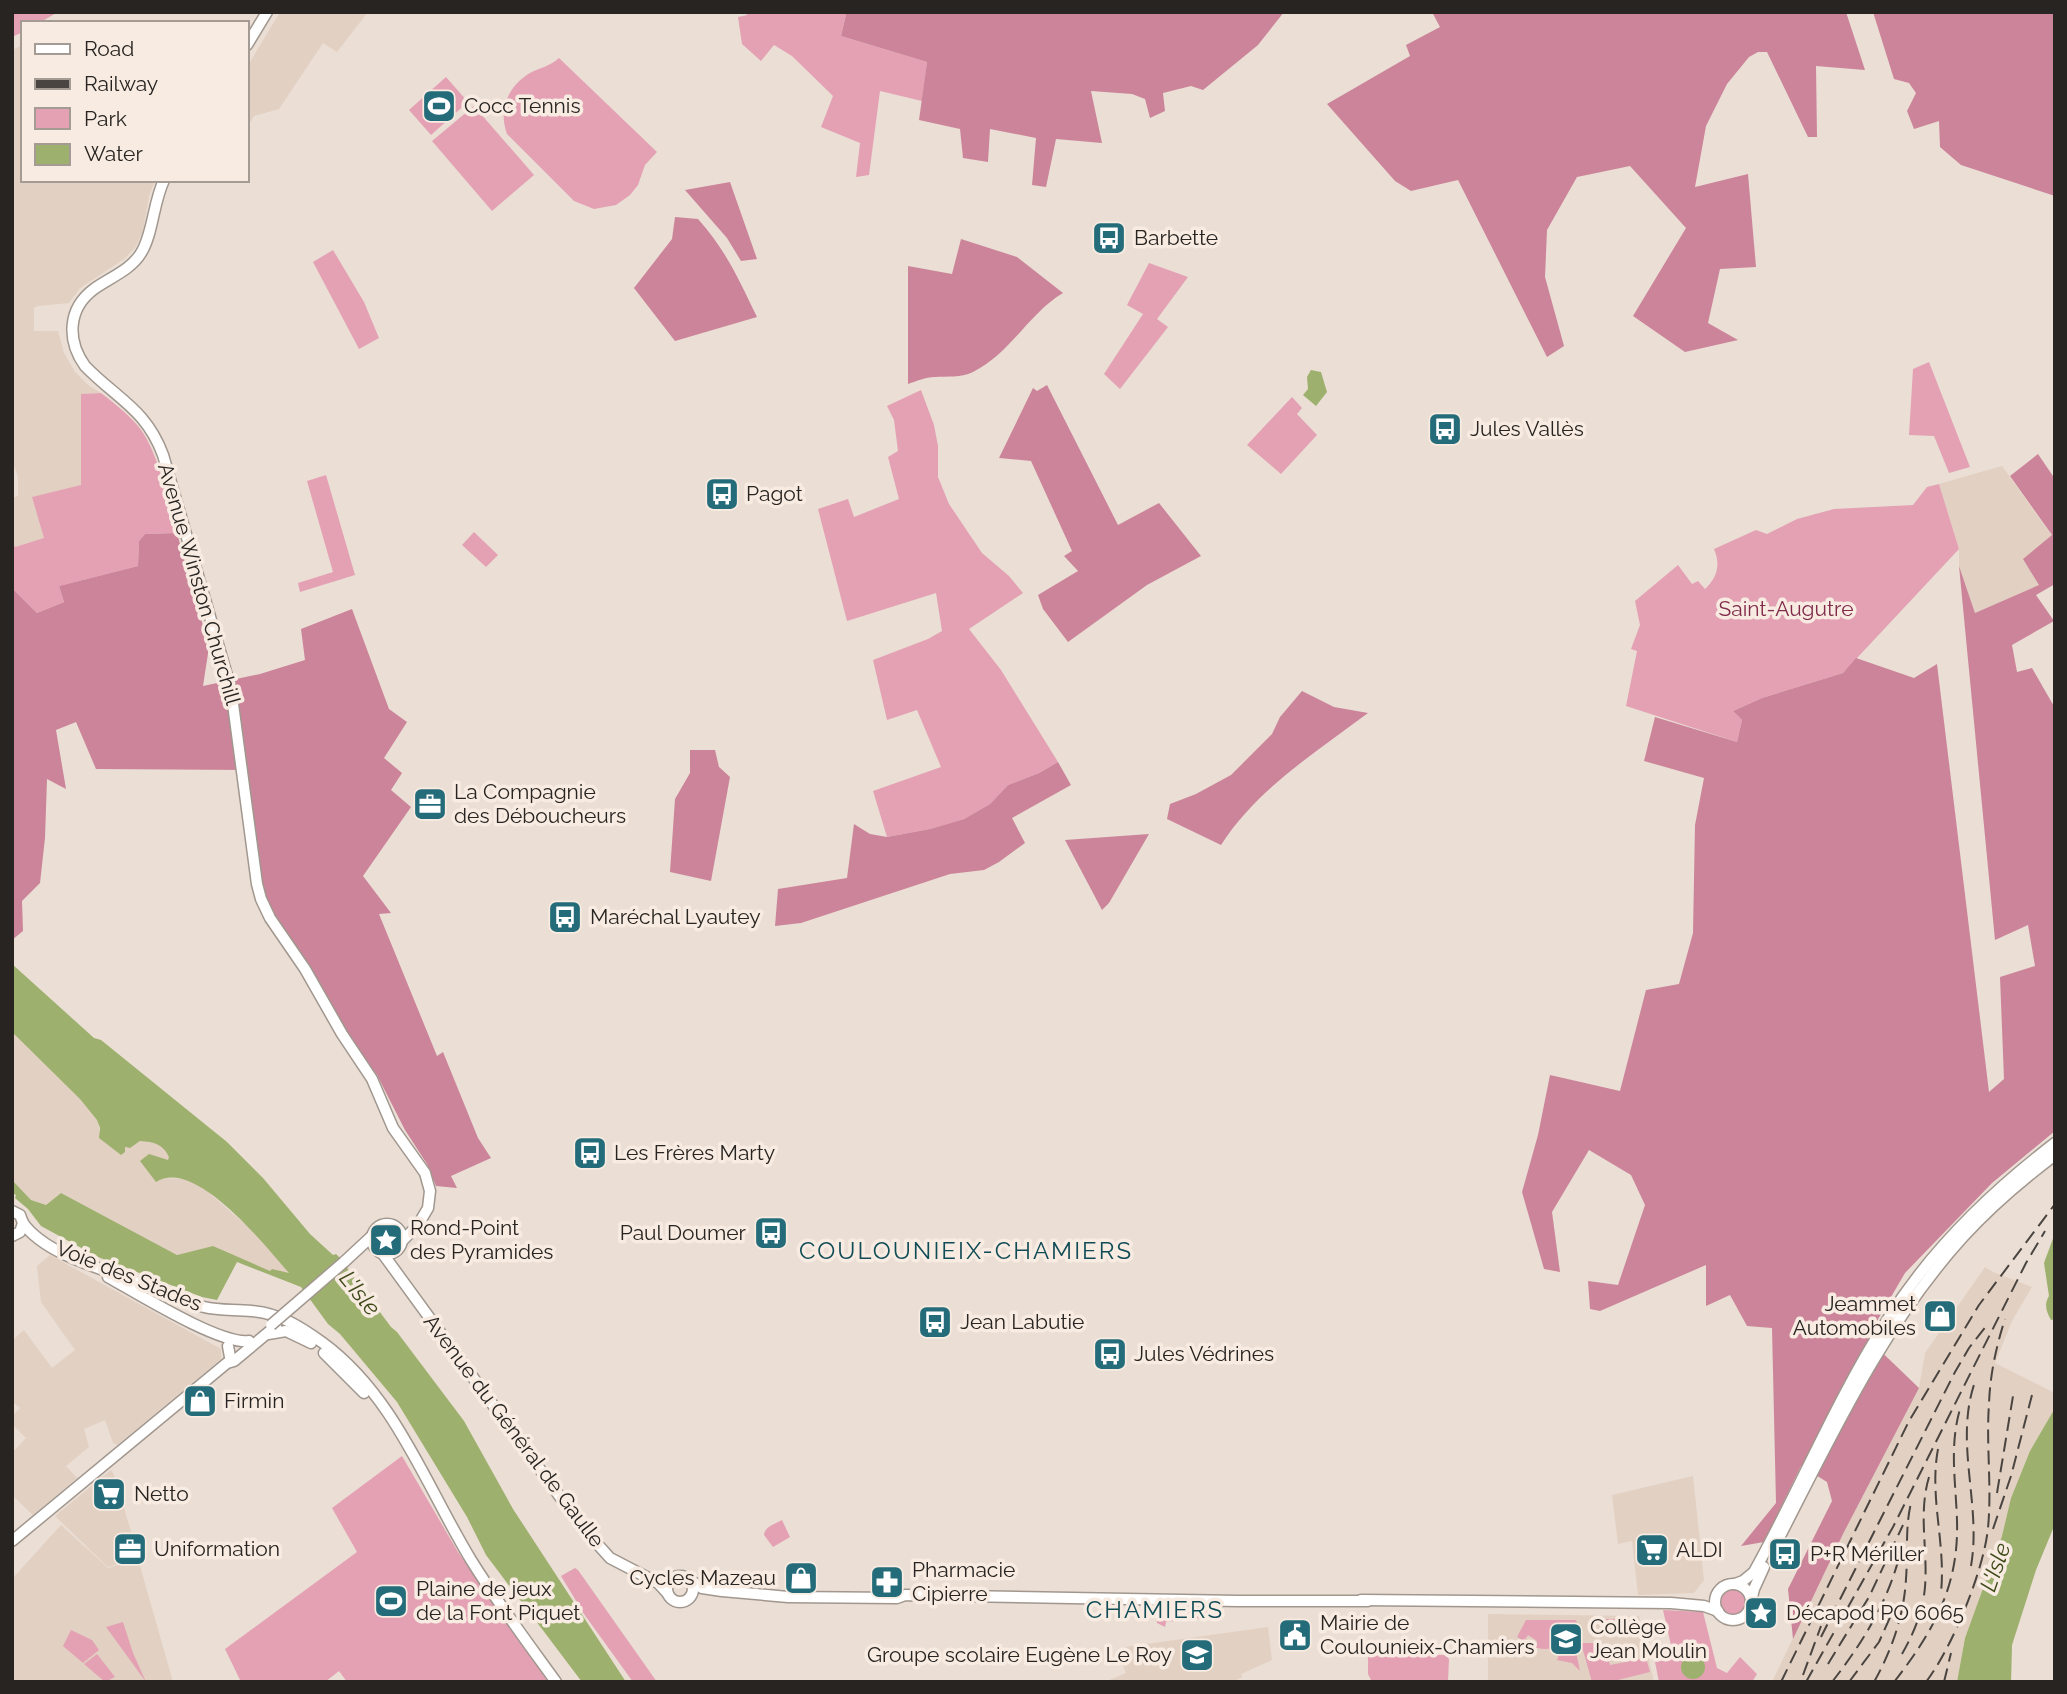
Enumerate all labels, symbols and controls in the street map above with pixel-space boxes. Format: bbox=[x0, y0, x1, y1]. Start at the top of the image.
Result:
legend bbox=[21, 21, 248, 182]
text: Road bbox=[84, 36, 134, 61]
text: Railway bbox=[84, 71, 158, 96]
sports icon: Cocc Tennis bbox=[420, 87, 458, 125]
place label: Cocc Tennis bbox=[464, 93, 581, 118]
text: Park bbox=[84, 106, 127, 131]
text: Water bbox=[84, 141, 143, 166]
bus stop icon: Barbette bbox=[1090, 219, 1128, 257]
place label: Barbette bbox=[1134, 225, 1218, 250]
bus stop icon: Jules Vallès bbox=[1426, 410, 1464, 448]
place label: Jules Vallès bbox=[1470, 416, 1584, 441]
street label: Avenue Winston Churchill bbox=[153, 460, 246, 708]
bus stop icon: Pagot bbox=[703, 475, 741, 513]
place label: Pagot bbox=[746, 481, 803, 506]
park label: Saint-Augutre bbox=[1719, 596, 1853, 621]
place label: La Compagnie des Déboucheurs bbox=[454, 779, 626, 828]
office icon: La Compagnie des Déboucheurs bbox=[411, 785, 449, 823]
bus stop icon: Maréchal Lyautey bbox=[546, 898, 584, 936]
place label: Maréchal Lyautey bbox=[590, 904, 761, 929]
bus stop icon: Les Frères Marty bbox=[571, 1134, 609, 1172]
place label: Les Frères Marty bbox=[614, 1140, 775, 1165]
bus stop icon: Paul Doumer bbox=[752, 1214, 790, 1252]
place label: Rond-Point des Pyramides bbox=[410, 1215, 554, 1264]
place label: Paul Doumer bbox=[620, 1220, 747, 1245]
place icon: Rond-Point des Pyramides bbox=[367, 1221, 405, 1259]
street label: Voie des Stades bbox=[53, 1235, 206, 1316]
district label: COULOUNIEIX-CHAMIERS bbox=[799, 1236, 1133, 1265]
water label: L'Isle bbox=[334, 1265, 386, 1320]
place label: Jeammet Automobiles bbox=[1793, 1291, 1916, 1340]
shop icon: Jeammet Automobiles bbox=[1921, 1297, 1959, 1335]
bus stop icon: Jean Labutie bbox=[916, 1303, 954, 1341]
place label: Jean Labutie bbox=[960, 1309, 1084, 1334]
street label: Avenue du Général de Gaulle bbox=[419, 1310, 610, 1552]
bus stop icon: Jules Védrines bbox=[1091, 1335, 1129, 1373]
place label: Jules Védrines bbox=[1134, 1341, 1274, 1366]
shop icon: Firmin bbox=[181, 1382, 219, 1420]
place label: Firmin bbox=[224, 1388, 284, 1413]
supermarket icon: Netto bbox=[90, 1475, 128, 1513]
place label: Netto bbox=[134, 1481, 189, 1506]
office icon: Uniformation bbox=[111, 1530, 149, 1568]
supermarket icon: ALDI bbox=[1633, 1531, 1671, 1569]
bus stop icon: P+R Mériller bbox=[1766, 1535, 1804, 1573]
place label: Uniformation bbox=[154, 1536, 280, 1561]
place label: ALDI bbox=[1676, 1537, 1723, 1562]
water label: L'Isle bbox=[1974, 1539, 2015, 1595]
place label: P+R Mériller bbox=[1810, 1541, 1925, 1566]
place label: Pharmacie Cipierre bbox=[912, 1557, 1015, 1606]
shop icon: Cycles Mazeau bbox=[782, 1559, 820, 1597]
pharmacy icon: Pharmacie Cipierre bbox=[868, 1563, 906, 1601]
place label: Cycles Mazeau bbox=[629, 1565, 776, 1590]
place label: Plaine de jeux de la Font Piquet bbox=[416, 1576, 580, 1625]
sports icon: Plaine de jeux de la Font Piquet bbox=[372, 1582, 410, 1620]
place icon: Décapod PO 6065 bbox=[1742, 1594, 1780, 1632]
district label: CHAMIERS bbox=[1086, 1595, 1224, 1624]
place label: Décapod PO 6065 bbox=[1786, 1600, 1964, 1625]
place label: Mairie de Coulounieix-Chamiers bbox=[1320, 1610, 1535, 1659]
place label: Collège Jean Moulin bbox=[1590, 1614, 1707, 1663]
public building icon: Mairie de Coulounieix-Chamiers bbox=[1276, 1616, 1314, 1654]
school or university icon: Collège Jean Moulin bbox=[1547, 1620, 1585, 1658]
school or university icon: Groupe scolaire Eugène Le Roy bbox=[1178, 1636, 1216, 1674]
place label: Groupe scolaire Eugène Le Roy bbox=[867, 1642, 1172, 1667]

